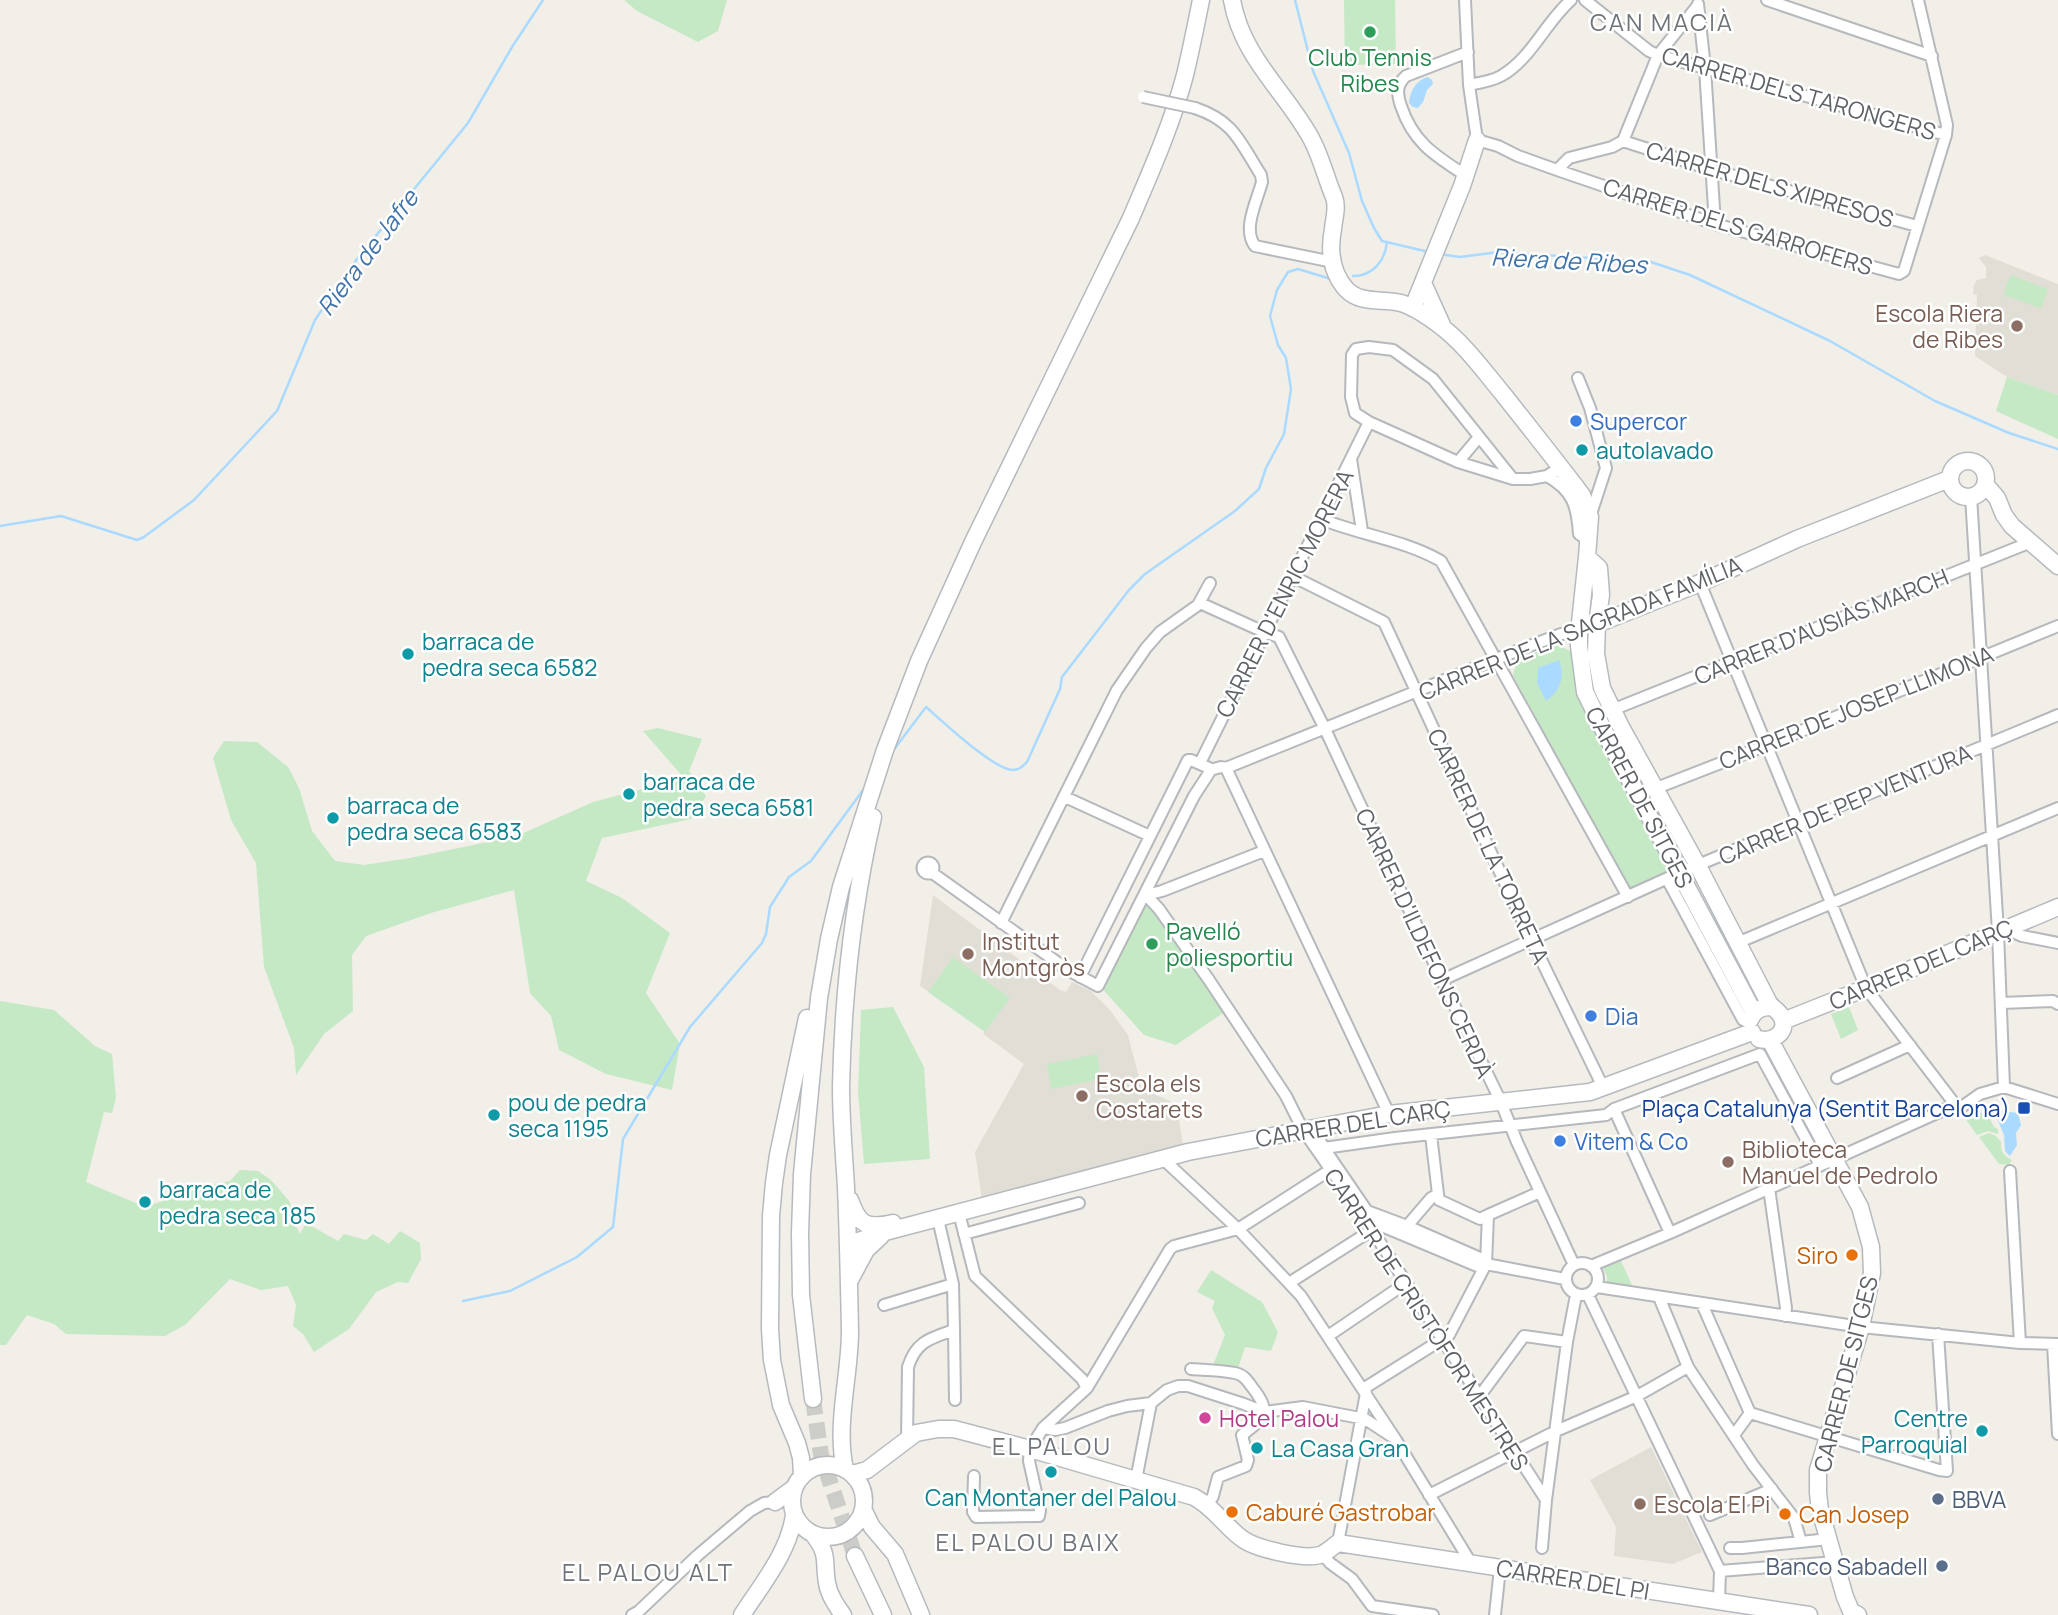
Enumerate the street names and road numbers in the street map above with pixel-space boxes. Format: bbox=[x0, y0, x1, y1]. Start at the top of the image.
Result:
street label: CARRER DELS TARONGERS bbox=[1658, 39, 1940, 147]
street label: CARRER DELS XIPRESOS bbox=[1643, 133, 1897, 235]
street label: CARRER DELS GARROFERS bbox=[1599, 170, 1877, 282]
street label: CARRER D'ENRIC MORERA bbox=[1207, 463, 1361, 723]
street label: CARRER DE LA SAGRADA FAMÍLIA bbox=[1414, 548, 1747, 708]
street label: CARRER D'AUSIÀS MARCH bbox=[1689, 560, 1953, 692]
street label: CARRER DE JOSEP LLIMONA bbox=[1714, 637, 1998, 777]
street label: CARRER DE SITGES bbox=[1579, 701, 1701, 893]
street label: CARRER DE LA TORRETA bbox=[1420, 723, 1558, 969]
street label: CARRER DE PEP VENTURA bbox=[1714, 736, 1977, 872]
street label: CARRER D'ILDEFONS CERDÀ bbox=[1348, 803, 1502, 1083]
street label: CARRER DEL CARÇ bbox=[1824, 911, 2018, 1017]
street label: CARRER DEL CARÇ bbox=[1253, 1092, 1453, 1154]
street label: CARRER DE CRISTÒFOR MESTRES bbox=[1317, 1162, 1537, 1476]
street label: CARRER DE SITGES bbox=[1805, 1273, 1885, 1475]
street label: CARRER DEL PI bbox=[1494, 1551, 1652, 1607]

